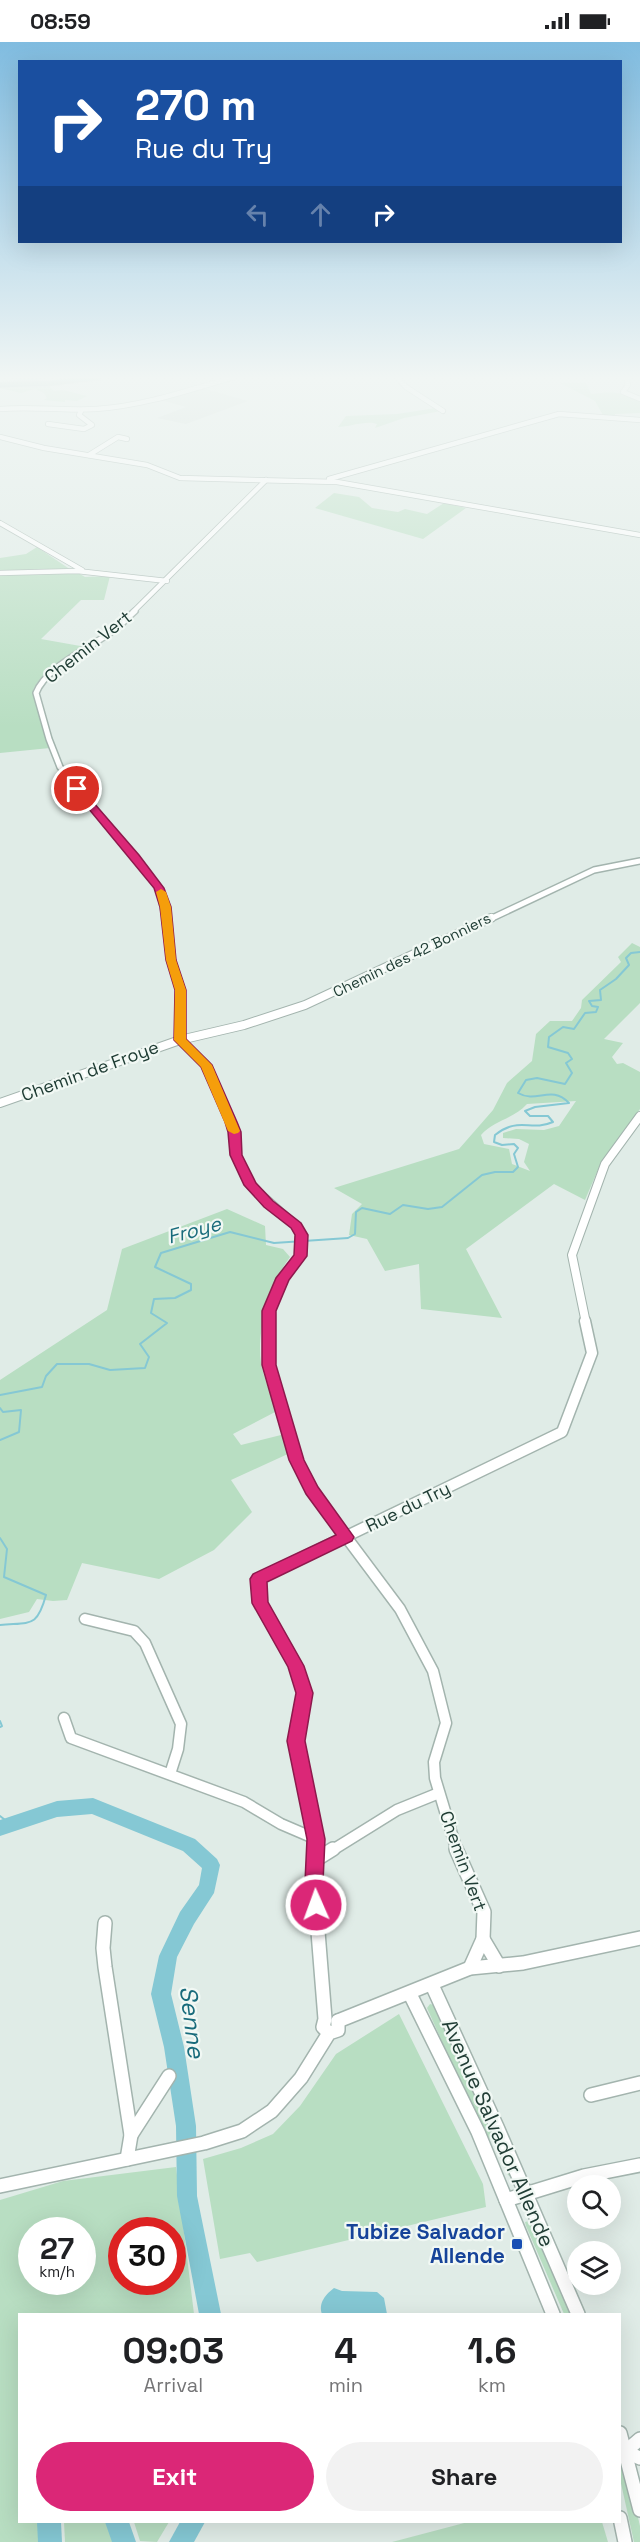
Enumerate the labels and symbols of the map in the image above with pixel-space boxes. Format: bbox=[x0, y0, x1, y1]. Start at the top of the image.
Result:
street label: Chemin Vert bbox=[39, 605, 136, 688]
pin bbox=[51, 763, 102, 814]
street label: Chemin des 42 Bonniers bbox=[330, 908, 494, 1001]
street label: Chemin de Froye bbox=[18, 1035, 162, 1106]
water label: Froye bbox=[164, 1210, 225, 1250]
street label: Rue du Try bbox=[362, 1476, 454, 1537]
street label: Chemin Vert bbox=[435, 1808, 492, 1914]
position arrow bbox=[284, 1873, 348, 1937]
water label: Senne bbox=[173, 1984, 212, 2061]
street label: Avenue Salvador Allende bbox=[436, 2015, 561, 2251]
speed limit sign: 30 bbox=[108, 2217, 186, 2295]
place label: Tubize Salvador Allende bbox=[346, 2218, 505, 2269]
marker: Tubize Salvador Allende bbox=[510, 2237, 524, 2251]

